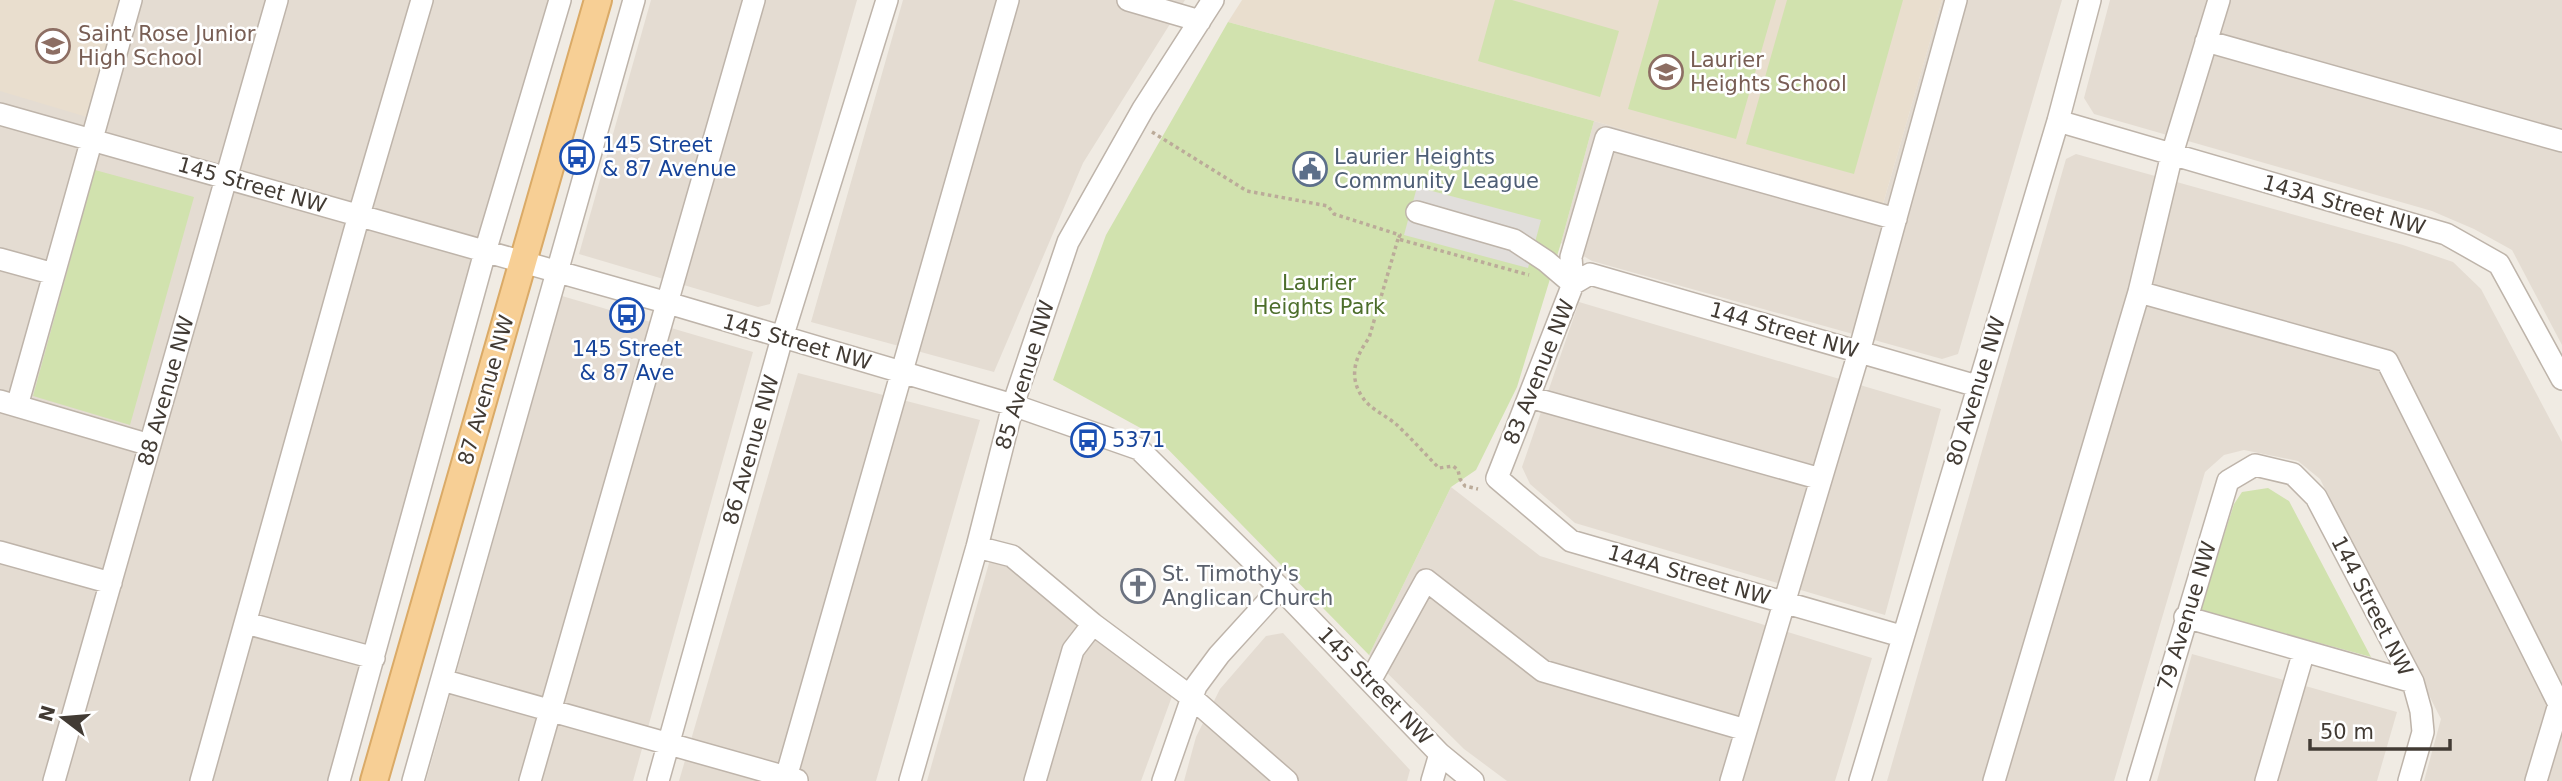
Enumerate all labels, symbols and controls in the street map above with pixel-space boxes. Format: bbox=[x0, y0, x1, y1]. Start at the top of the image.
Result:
place label: Saint Rose Junior High School bbox=[78, 22, 256, 70]
school or university icon: Saint Rose Junior High School bbox=[34, 27, 72, 65]
place label: Laurier Heights School bbox=[1690, 48, 1847, 96]
school or university icon: Laurier Heights School bbox=[1647, 53, 1685, 91]
place label: 145 Street & 87 Avenue bbox=[602, 133, 736, 181]
bus stop icon: 145 Street & 87 Avenue bbox=[558, 138, 596, 176]
place label: Laurier Heights Community League bbox=[1334, 145, 1539, 193]
public building icon: Laurier Heights Community League bbox=[1291, 150, 1329, 188]
street label: 145 Street NW bbox=[175, 152, 329, 218]
street label: 143A Street NW bbox=[2260, 170, 2428, 240]
park label: Laurier Heights Park bbox=[1253, 271, 1386, 319]
bus stop icon: 145 Street & 87 Ave bbox=[608, 296, 646, 334]
street label: 83 Avenue NW bbox=[1499, 296, 1579, 448]
street label: 85 Avenue NW bbox=[991, 297, 1059, 452]
street label: 144 Street NW bbox=[1707, 297, 1861, 363]
street label: 145 Street NW bbox=[720, 309, 874, 375]
street label: 87 Avenue NW bbox=[453, 312, 519, 468]
street label: 88 Avenue NW bbox=[133, 313, 199, 469]
street label: 80 Avenue NW bbox=[1942, 313, 2010, 468]
place label: 145 Street & 87 Ave bbox=[572, 337, 682, 385]
street label: 86 Avenue NW bbox=[718, 372, 784, 528]
bus stop icon: 5371 bbox=[1069, 421, 1107, 459]
place label: 5371 bbox=[1112, 428, 1165, 452]
street label: 144 Street NW bbox=[2326, 532, 2418, 680]
street label: 79 Avenue NW bbox=[2153, 538, 2221, 693]
street label: 144A Street NW bbox=[1605, 540, 1773, 610]
place label: St. Timothy's Anglican Church bbox=[1162, 562, 1333, 610]
church icon: St. Timothy's Anglican Church bbox=[1119, 567, 1157, 605]
street label: 145 Street NW bbox=[1313, 622, 1437, 750]
north arrow bbox=[28, 683, 98, 753]
text: N bbox=[34, 703, 59, 724]
scale bar bbox=[2310, 708, 2450, 752]
text: 50 m bbox=[2320, 720, 2374, 744]

